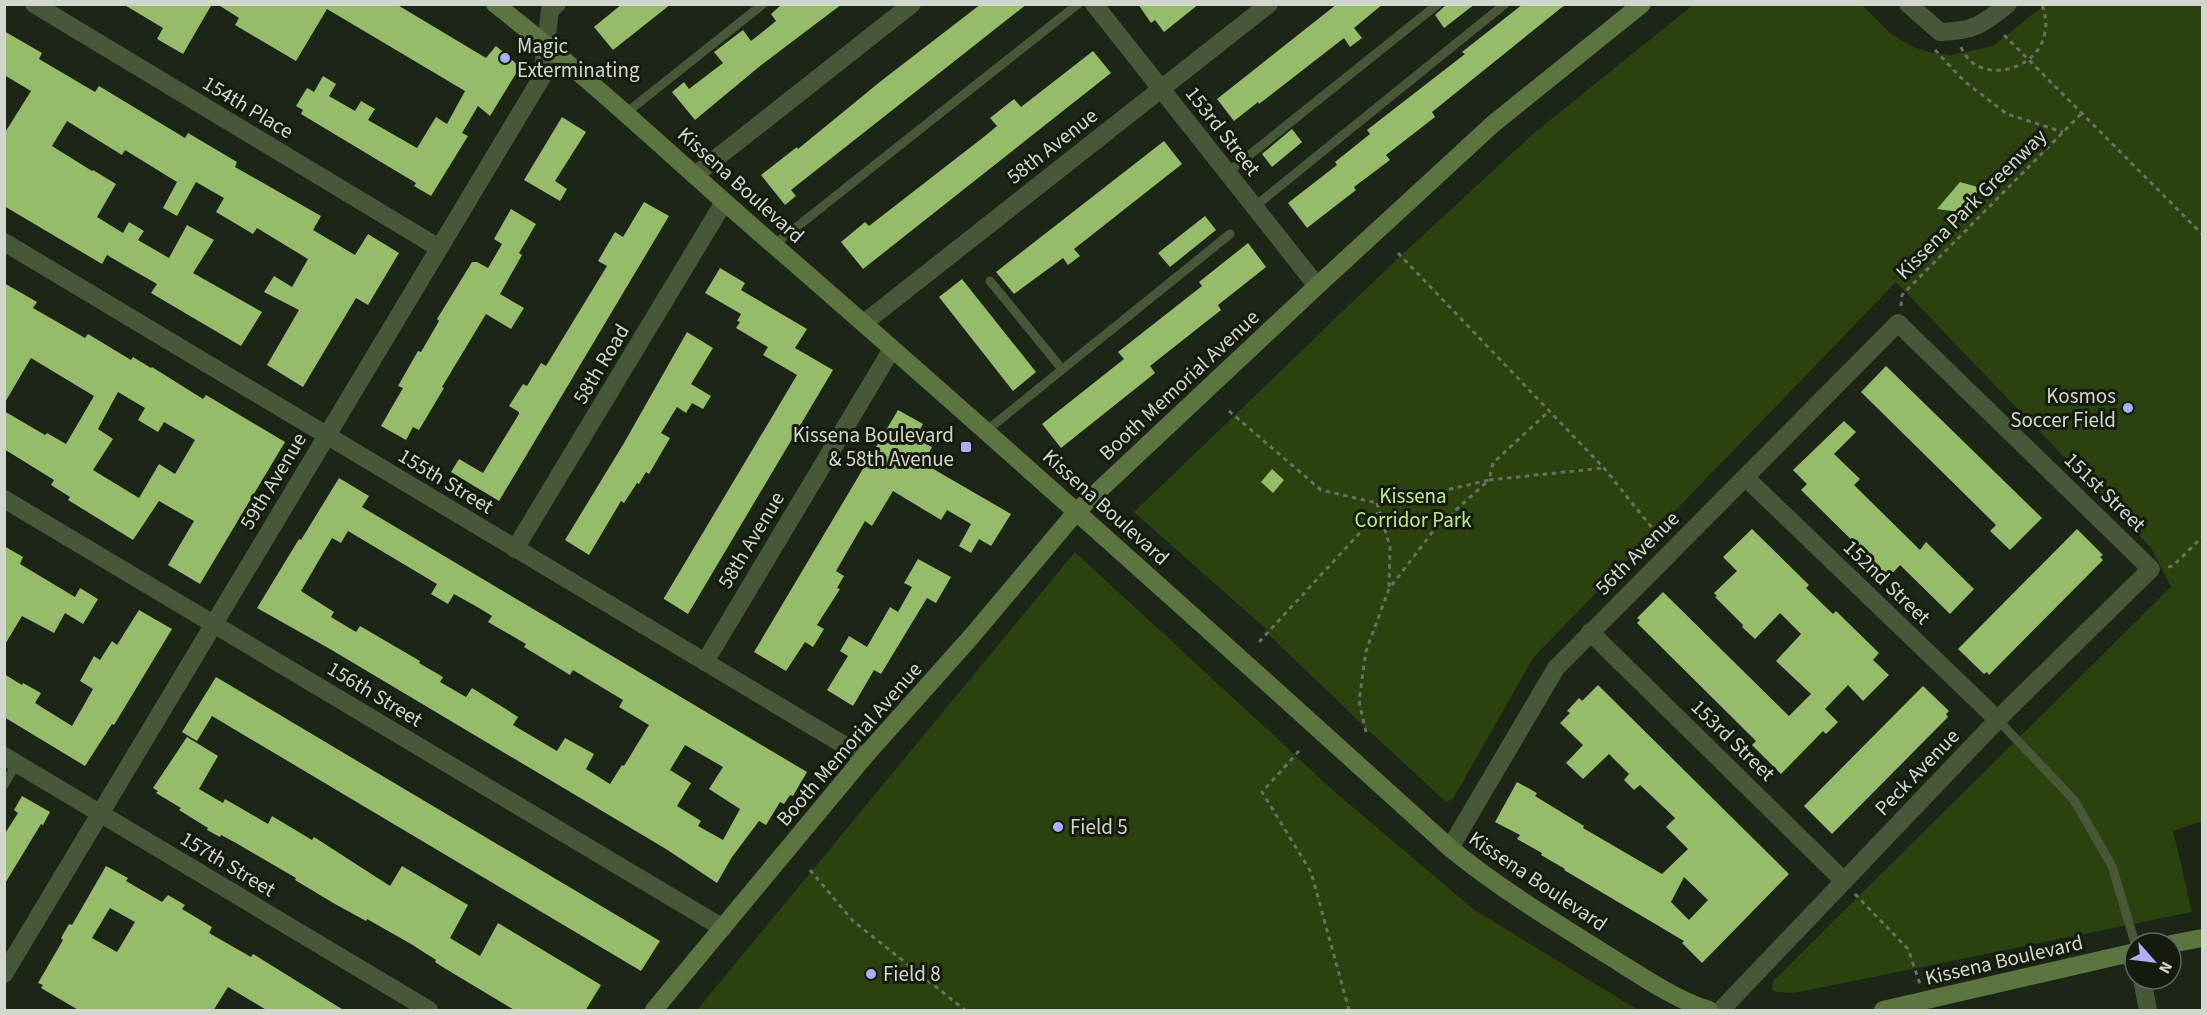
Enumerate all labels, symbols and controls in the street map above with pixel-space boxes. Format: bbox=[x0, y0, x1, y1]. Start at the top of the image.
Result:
place label: Magic Exterminating bbox=[517, 31, 640, 85]
marker: Magic Exterminating bbox=[498, 51, 512, 65]
street label: 154th Place bbox=[197, 68, 299, 146]
street label: 153rd Street bbox=[1178, 80, 1268, 182]
street label: 58th Avenue bbox=[1000, 101, 1104, 191]
street label: Kissena Boulevard bbox=[671, 120, 811, 250]
street label: Kissena Park Greenway bbox=[1889, 122, 2053, 286]
street label: Booth Memorial Avenue bbox=[1092, 303, 1266, 467]
street label: 58th Road bbox=[565, 318, 637, 410]
place label: Kosmos Soccer Field bbox=[2010, 381, 2116, 435]
marker: Kosmos Soccer Field bbox=[2121, 401, 2135, 415]
place label: Kissena Boulevard & 58th Avenue bbox=[793, 420, 954, 474]
street label: 59th Avenue bbox=[232, 427, 314, 535]
marker: Kissena Boulevard & 58th Avenue bbox=[959, 440, 973, 454]
street label: 155th Street bbox=[393, 441, 499, 521]
street label: Kissena Boulevard bbox=[1036, 442, 1176, 572]
street label: 151st Street bbox=[2057, 445, 2153, 539]
park label: Kissena Corridor Park bbox=[1355, 481, 1472, 535]
street label: 58th Avenue bbox=[710, 486, 792, 594]
street label: 56th Avenue bbox=[1588, 504, 1686, 602]
street label: 152nd Street bbox=[1837, 533, 1937, 631]
street label: 156th Street bbox=[322, 654, 428, 734]
street label: Booth Memorial Avenue bbox=[769, 655, 929, 833]
street label: 153rd Street bbox=[1684, 692, 1782, 788]
street label: Peck Avenue bbox=[1868, 722, 1966, 822]
place label: Field 5 bbox=[1070, 812, 1128, 842]
marker: Field 5 bbox=[1051, 820, 1065, 834]
street label: Kissena Boulevard bbox=[1463, 823, 1613, 939]
street label: 157th Street bbox=[175, 824, 281, 904]
street label: Kissena Boulevard bbox=[1922, 927, 2086, 993]
north arrow bbox=[2123, 931, 2183, 991]
text: N bbox=[2153, 958, 2178, 977]
place label: Field 8 bbox=[883, 959, 941, 989]
marker: Field 8 bbox=[864, 967, 878, 981]

